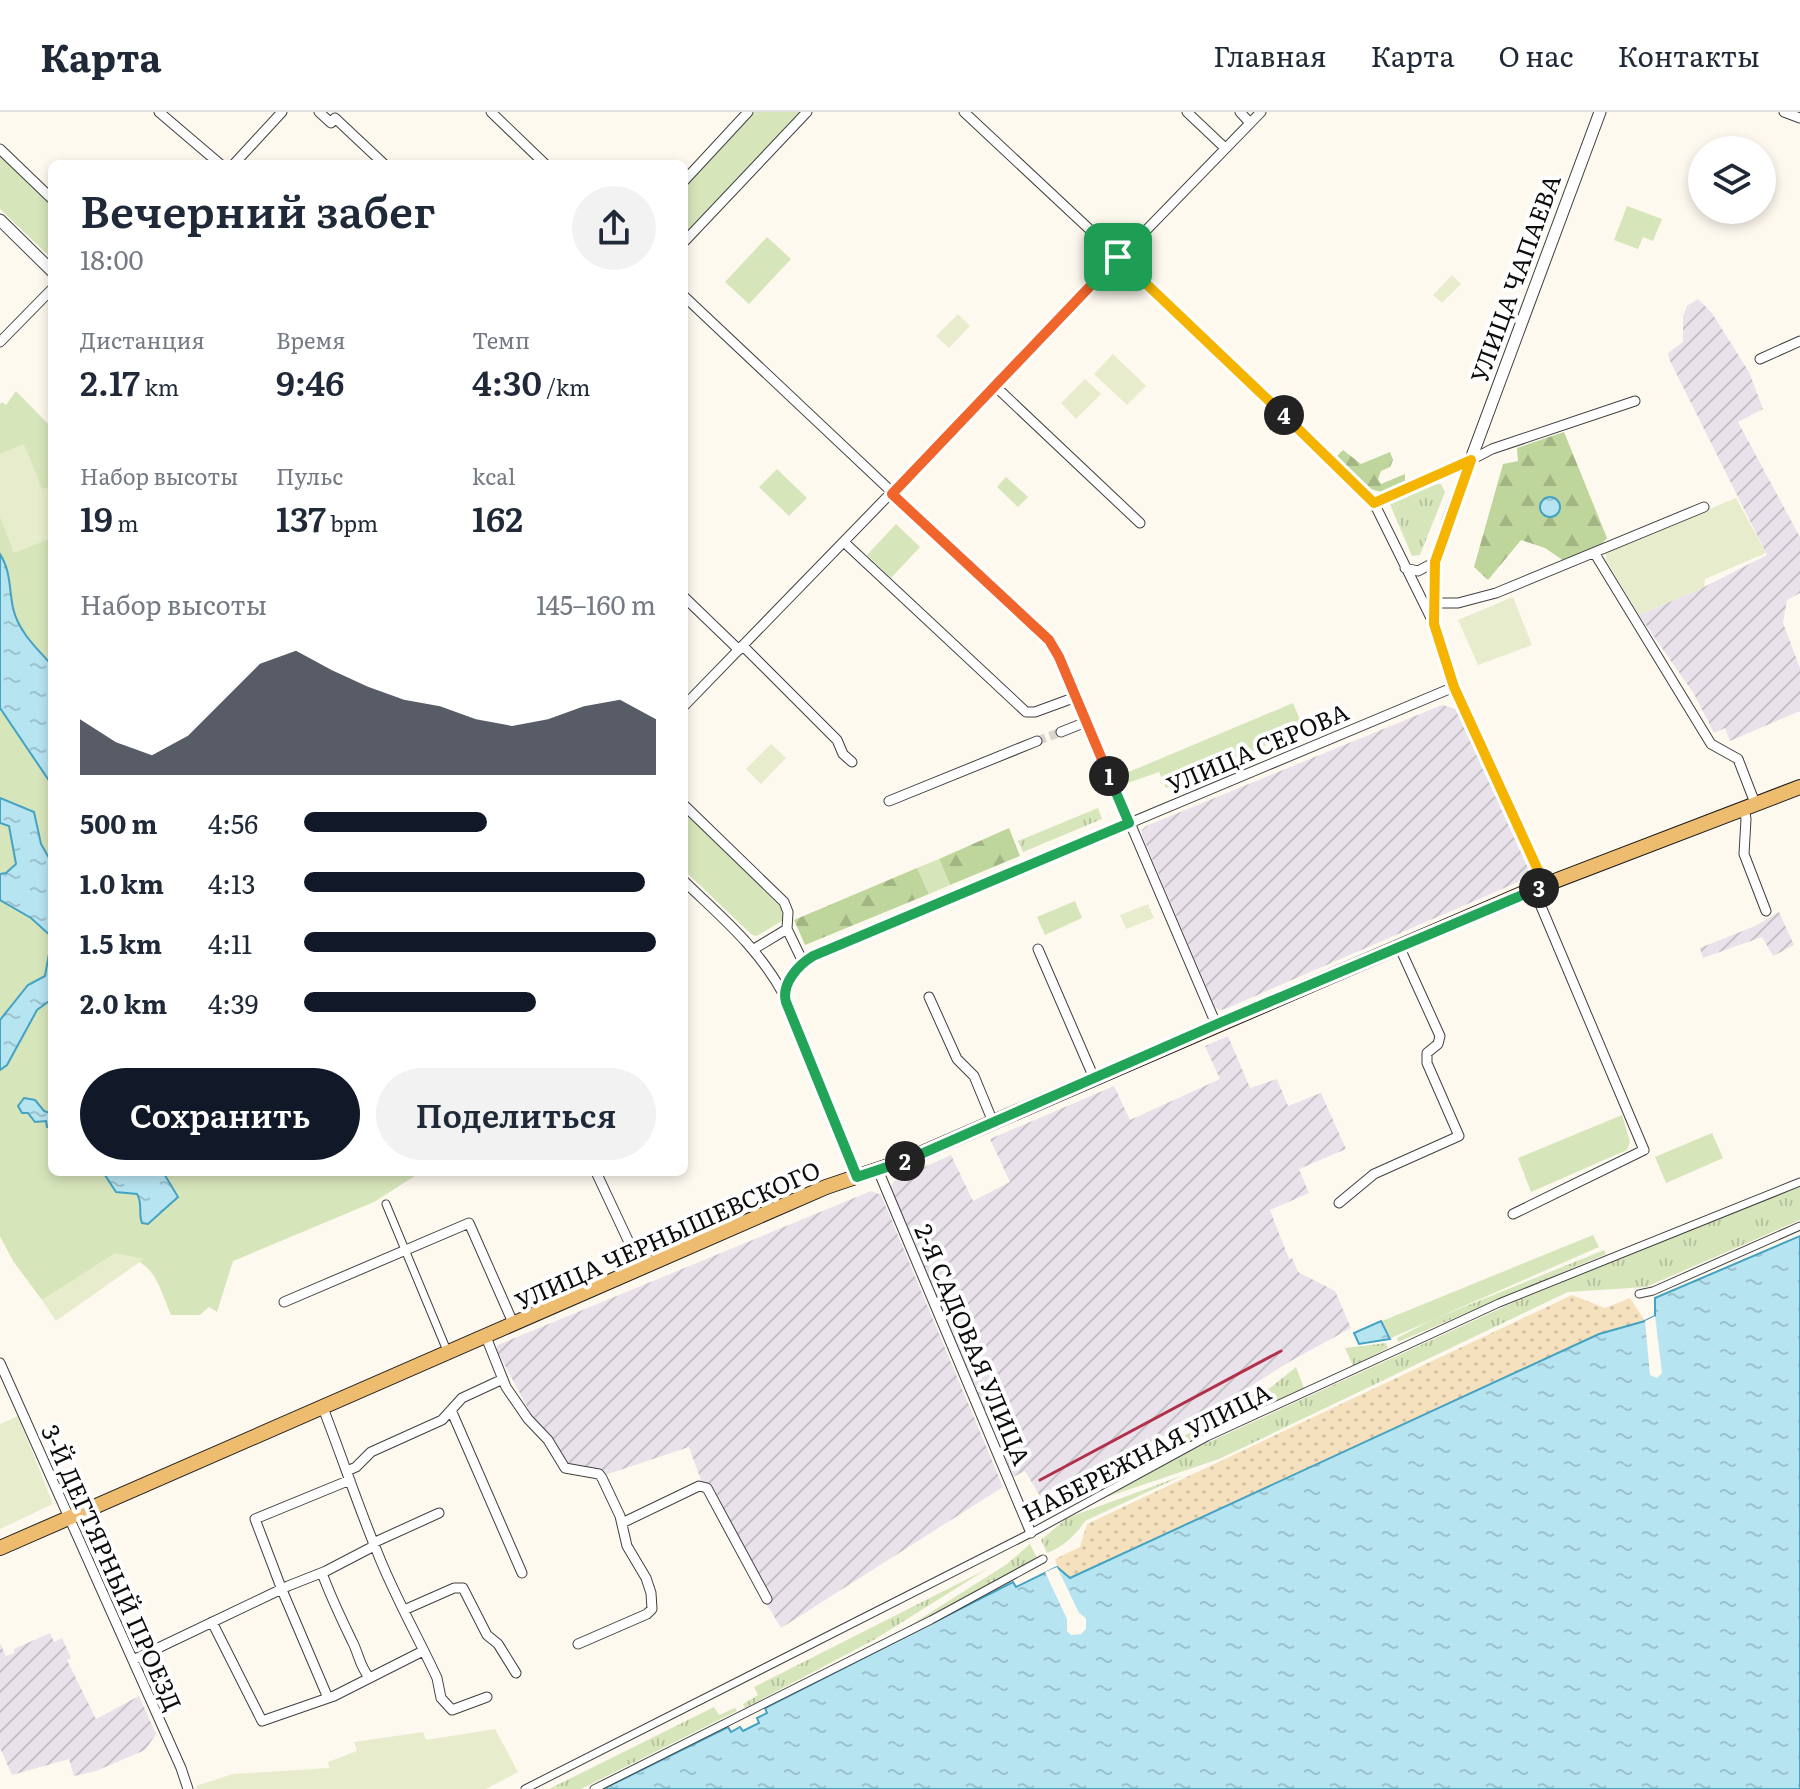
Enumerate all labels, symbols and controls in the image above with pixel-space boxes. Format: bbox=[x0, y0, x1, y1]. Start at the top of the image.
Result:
text: Карта bbox=[40, 27, 162, 84]
text: Главная bbox=[1213, 34, 1327, 76]
text: Карта bbox=[1371, 34, 1454, 76]
text: О нас bbox=[1498, 34, 1574, 76]
text: Контакты bbox=[1618, 34, 1760, 76]
map controls bbox=[1688, 136, 1776, 224]
button: layers bbox=[1688, 136, 1776, 224]
street label: УЛИЦА ЧАПАЕВА bbox=[1460, 169, 1568, 387]
text: Вечерний забег bbox=[80, 176, 436, 242]
button: share bbox=[572, 186, 656, 270]
pin bbox=[1084, 223, 1152, 291]
icon: arrive bbox=[1096, 235, 1140, 279]
text: 18:00 bbox=[80, 239, 144, 278]
text: Дистанция bbox=[80, 323, 205, 356]
text: Время bbox=[276, 323, 346, 356]
text: Темп bbox=[472, 323, 530, 356]
text: 2.17 bbox=[80, 356, 140, 406]
text: 9:46 bbox=[276, 356, 344, 406]
text: 4:30 bbox=[472, 356, 542, 406]
text: km bbox=[140, 370, 179, 403]
text: /km bbox=[542, 370, 590, 403]
pin: 4 bbox=[1264, 395, 1304, 435]
text: 4 bbox=[1277, 398, 1291, 431]
text: Набор высоты bbox=[80, 459, 238, 492]
text: Пульс bbox=[276, 459, 343, 492]
text: kcal bbox=[472, 459, 515, 492]
text: 19 bbox=[80, 492, 113, 542]
text: 137 bbox=[276, 492, 326, 542]
text: 162 bbox=[472, 492, 523, 542]
text: m bbox=[113, 506, 139, 539]
text: bpm bbox=[326, 506, 378, 539]
text: Набор высоты bbox=[80, 584, 267, 623]
text: 145–160 m bbox=[536, 584, 656, 623]
street label: УЛИЦА СЕРОВА bbox=[1161, 693, 1354, 801]
pin: 1 bbox=[1089, 756, 1129, 796]
text: 1 bbox=[1104, 759, 1114, 792]
text: 500 m bbox=[80, 803, 157, 842]
text: 4:56 bbox=[208, 803, 258, 842]
text: 1.0 km bbox=[80, 863, 164, 902]
text: 4:13 bbox=[208, 863, 256, 902]
pin: 3 bbox=[1519, 868, 1559, 908]
text: 3 bbox=[1533, 871, 1545, 904]
text: 1.5 km bbox=[80, 923, 162, 962]
text: 4:11 bbox=[208, 923, 252, 962]
text: 2.0 km bbox=[80, 983, 167, 1022]
text: 4:39 bbox=[208, 983, 258, 1022]
button: Сохранить bbox=[80, 1068, 360, 1160]
button: Поделиться bbox=[376, 1068, 656, 1160]
pin: 2 bbox=[885, 1141, 925, 1181]
text: 2 bbox=[899, 1144, 911, 1177]
street label: УЛИЦА ЧЕРНЫШЕВСКОГО bbox=[509, 1151, 825, 1317]
street label: 2-Я САДОВАЯ УЛИЦА bbox=[907, 1218, 1041, 1470]
street label: НАБЕРЕЖНАЯ УЛИЦА bbox=[1016, 1373, 1277, 1529]
street label: 3-Й ДЕГТЯРНЫЙ ПРОЕЗД bbox=[34, 1418, 192, 1716]

